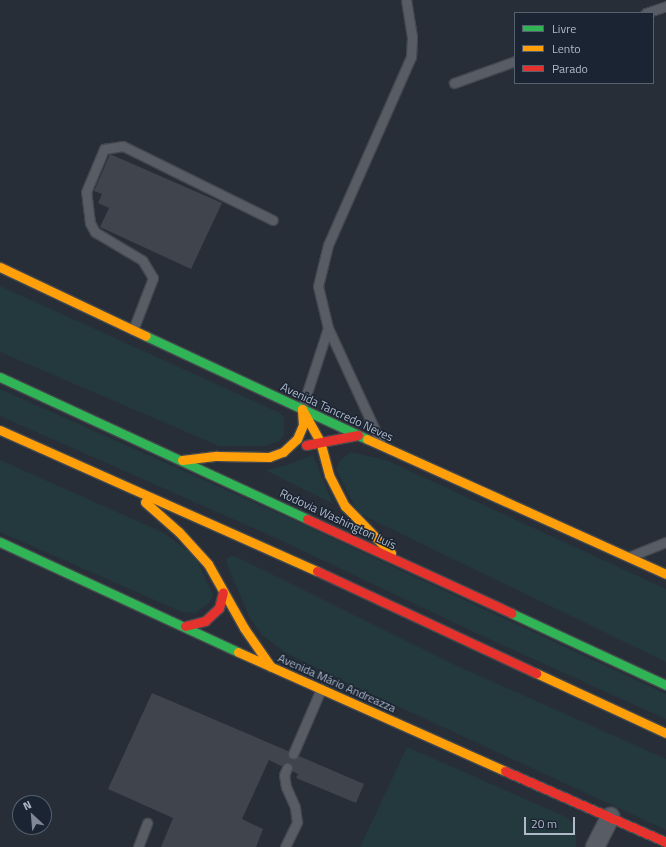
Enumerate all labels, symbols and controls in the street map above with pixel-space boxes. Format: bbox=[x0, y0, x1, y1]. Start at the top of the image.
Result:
legend bbox=[514, 12, 654, 84]
text: Livre bbox=[552, 19, 576, 38]
text: Lento bbox=[552, 39, 581, 58]
text: Parado bbox=[552, 59, 588, 78]
street label: Avenida Tancredo Neves bbox=[278, 380, 396, 444]
street label: Rodovia Washington Luís bbox=[277, 486, 399, 552]
street label: Avenida Mário Andreazza bbox=[276, 650, 398, 716]
north arrow bbox=[12, 795, 52, 835]
text: N bbox=[20, 796, 34, 814]
scale bar bbox=[526, 809, 577, 835]
text: 20 m bbox=[531, 814, 557, 833]

